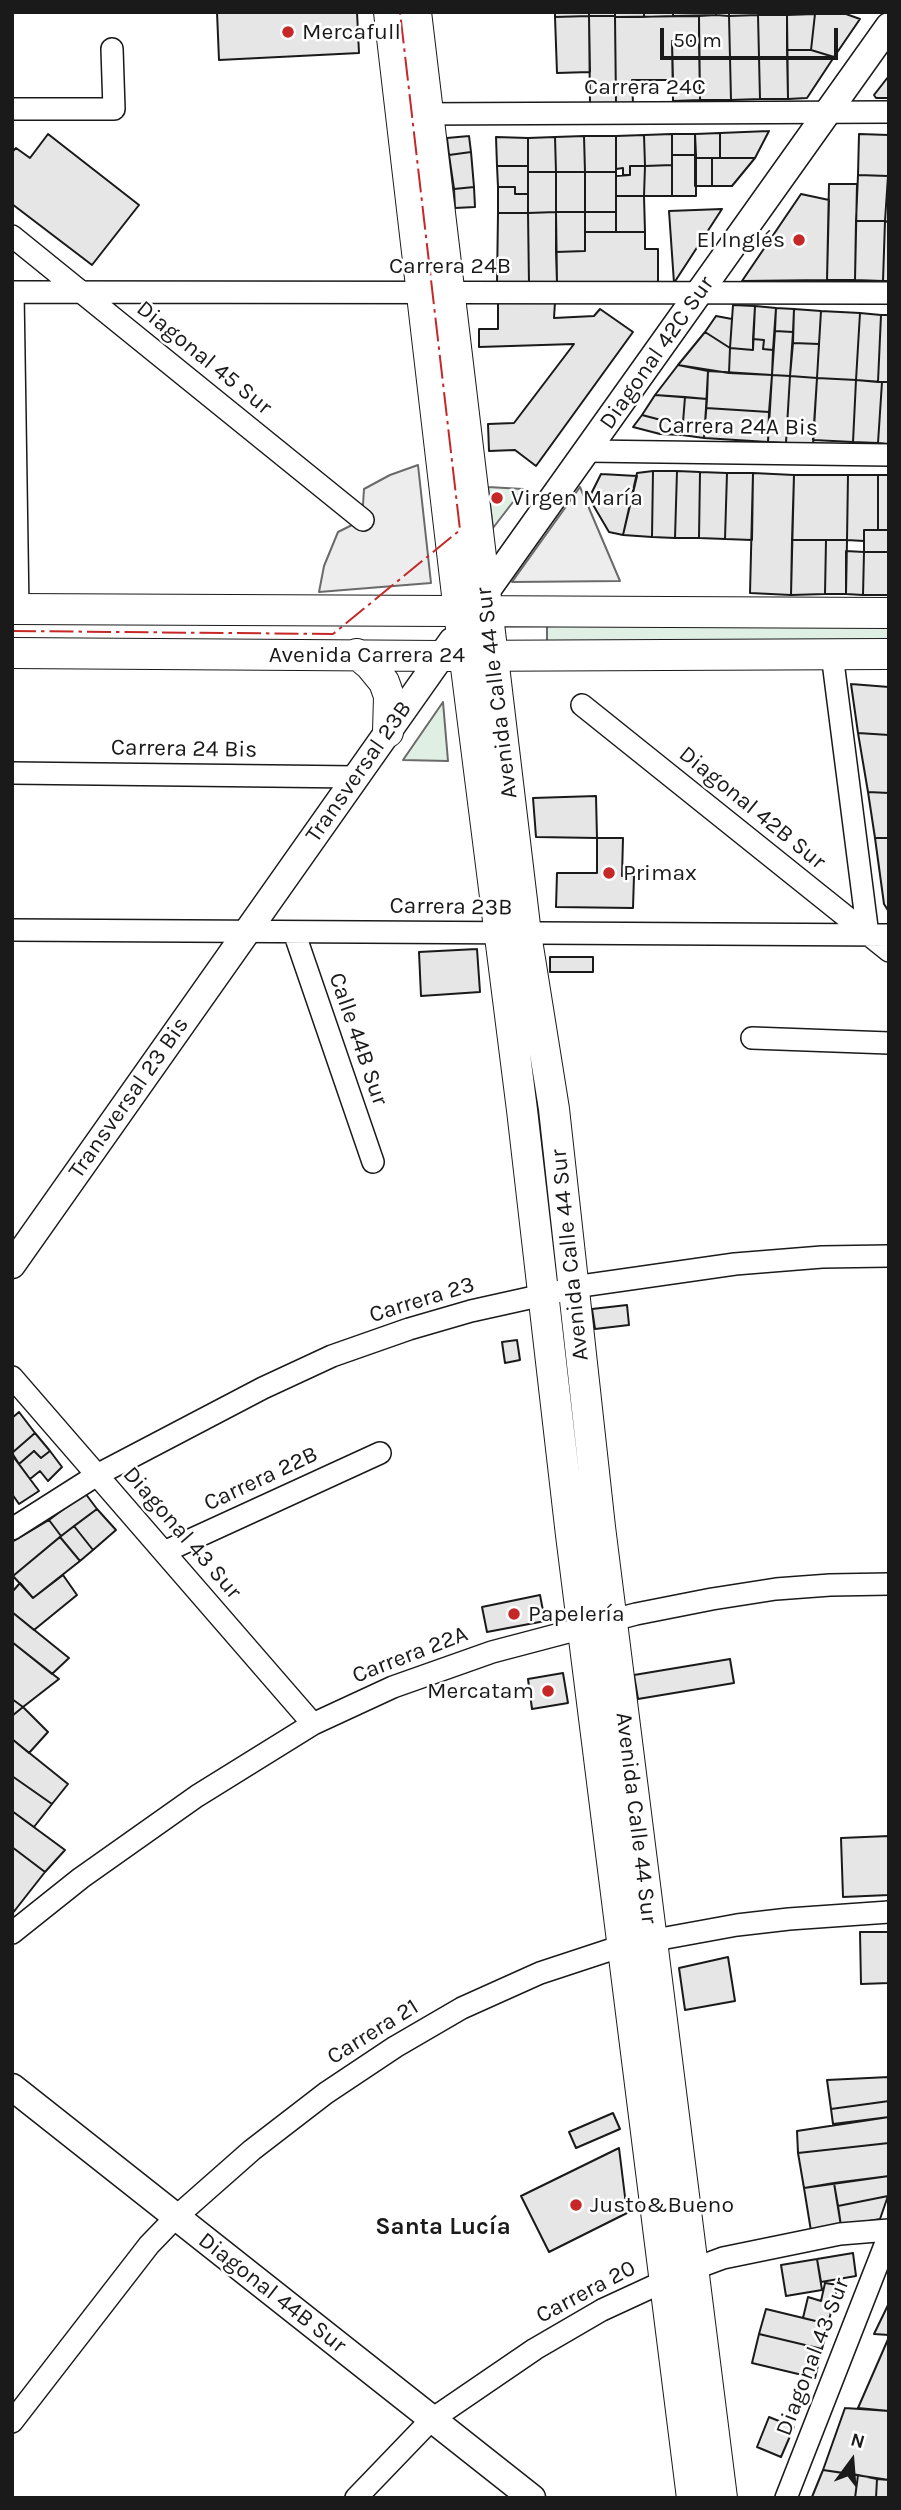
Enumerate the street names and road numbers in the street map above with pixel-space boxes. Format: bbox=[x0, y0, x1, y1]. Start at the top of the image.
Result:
street label: Carrera 24C bbox=[584, 73, 706, 101]
street label: Carrera 24B bbox=[389, 252, 511, 280]
street label: Diagonal 42C Sur bbox=[594, 271, 720, 435]
street label: Diagonal 45 Sur bbox=[131, 295, 277, 421]
street label: Carrera 24A Bis bbox=[658, 412, 818, 442]
street label: Avenida Calle 44 Sur bbox=[470, 586, 524, 800]
street label: Avenida Carrera 24 bbox=[269, 641, 465, 669]
street label: Transversal 23B bbox=[300, 696, 418, 848]
street label: Carrera 24 Bis bbox=[111, 734, 257, 764]
street label: Diagonal 42B Sur bbox=[673, 740, 831, 876]
street label: Carrera 23B bbox=[389, 892, 513, 922]
street label: Calle 44B Sur bbox=[322, 969, 394, 1109]
street label: Transversal 23 Bis bbox=[63, 1012, 195, 1184]
street label: Avenida Calle 44 Sur bbox=[545, 1148, 595, 1362]
street label: Carrera 23 bbox=[366, 1271, 478, 1329]
street label: Carrera 22B bbox=[200, 1441, 322, 1517]
street label: Diagonal 43 Sur bbox=[117, 1461, 247, 1605]
street label: Carrera 22A bbox=[348, 1620, 472, 1690]
street label: Avenida Calle 44 Sur bbox=[609, 1711, 663, 1925]
street label: Carrera 21 bbox=[322, 1993, 424, 2071]
street label: Diagonal 44B Sur bbox=[192, 2227, 352, 2359]
street label: Carrera 20 bbox=[532, 2254, 640, 2330]
street label: Diagonal 43 Sur bbox=[770, 2274, 856, 2440]

